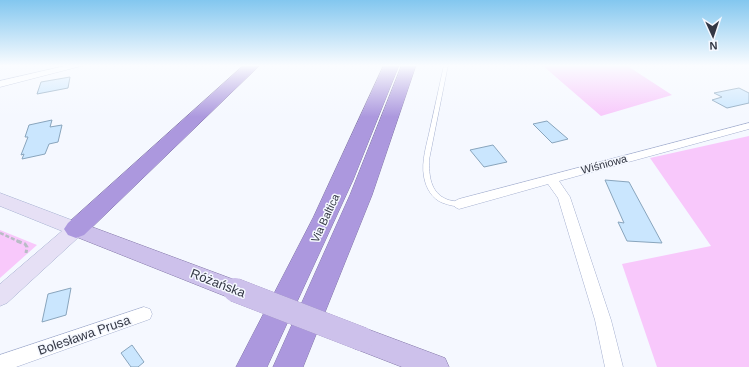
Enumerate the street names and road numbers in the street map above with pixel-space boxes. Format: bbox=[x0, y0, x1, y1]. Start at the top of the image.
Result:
street label: Wiśniowa bbox=[580, 152, 629, 176]
street label: Via Baltica bbox=[309, 191, 342, 244]
street label: Różańska bbox=[188, 266, 248, 301]
street label: Bolesława Prusa bbox=[36, 312, 133, 358]

